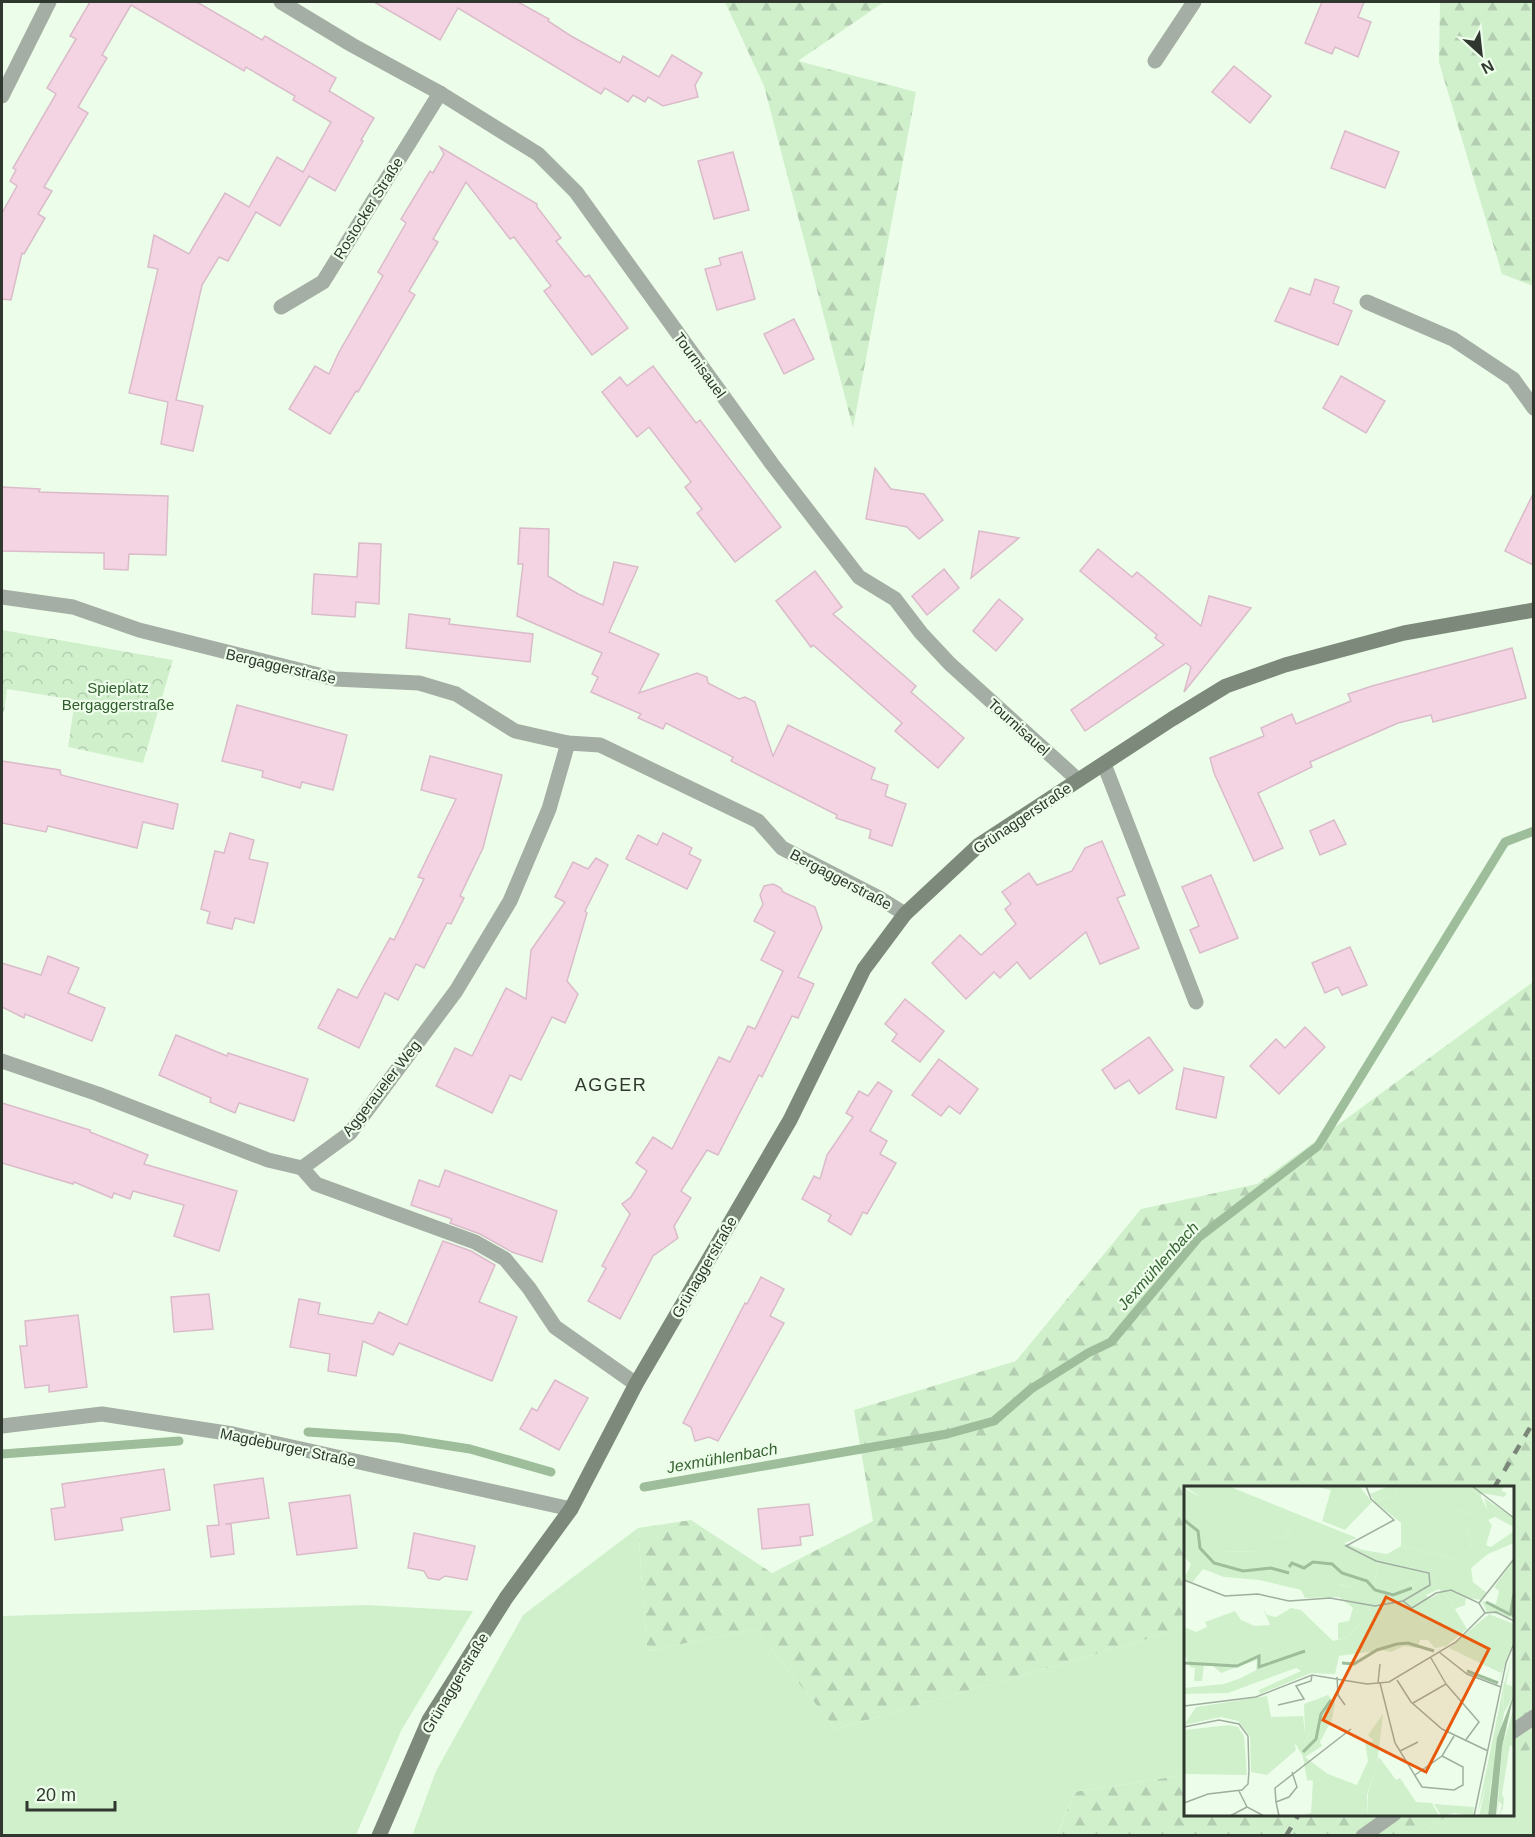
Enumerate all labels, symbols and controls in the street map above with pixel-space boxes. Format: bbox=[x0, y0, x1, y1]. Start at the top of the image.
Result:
north arrow bbox=[1451, 24, 1511, 84]
text: N bbox=[1479, 57, 1497, 77]
street label: Rostocker Straße bbox=[330, 154, 406, 262]
street label: Tournisauel bbox=[671, 329, 729, 401]
street label: Bergaggerstraße bbox=[224, 645, 338, 687]
park label: Spieplatz Bergaggerstraße bbox=[62, 679, 174, 713]
street label: Tournisauel bbox=[985, 695, 1053, 759]
street label: Grünaggerstraße bbox=[970, 779, 1074, 857]
street label: Bergaggerstraße bbox=[787, 845, 895, 913]
street label: Aggeraueler Weg bbox=[338, 1037, 424, 1139]
district label: AGGER bbox=[575, 1075, 647, 1095]
street label: Grünaggerstraße bbox=[668, 1213, 740, 1321]
water label: Jexmühlenbach bbox=[1114, 1219, 1202, 1314]
street label: Magdeburger Straße bbox=[219, 1424, 357, 1470]
water label: Jexmühlenbach bbox=[664, 1440, 779, 1476]
inset map bbox=[1184, 1486, 1514, 1816]
street label: Grünaggerstraße bbox=[418, 1630, 492, 1736]
scale bar bbox=[27, 1774, 116, 1812]
text: 20 m bbox=[36, 1785, 76, 1805]

